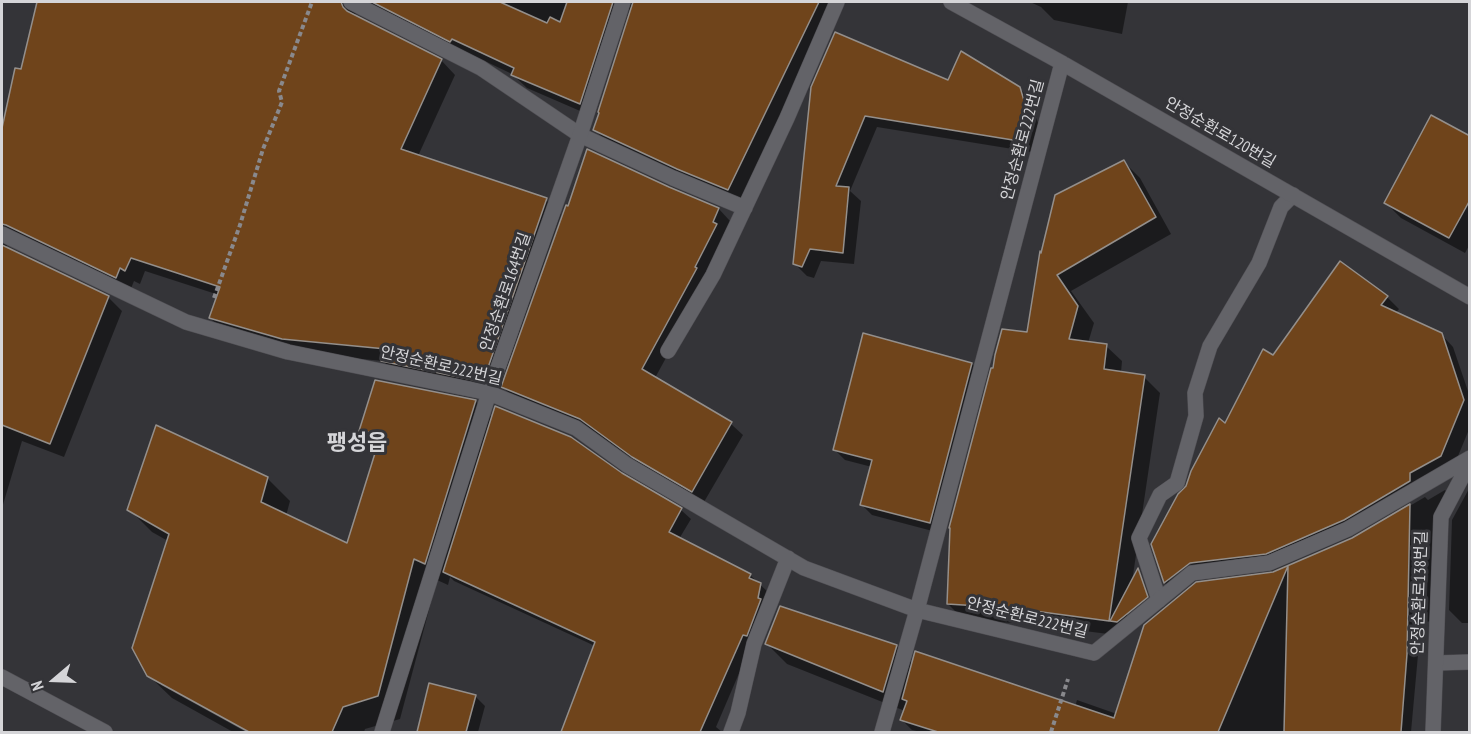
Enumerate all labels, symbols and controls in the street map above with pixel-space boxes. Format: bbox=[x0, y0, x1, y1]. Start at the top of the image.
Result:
street label: 안정순환로222번길 bbox=[998, 77, 1048, 203]
street label: 안정순환로120번길 bbox=[1161, 94, 1279, 172]
street label: 안정순환로164번길 bbox=[477, 230, 535, 354]
street label: 안정순환로222번길 bbox=[378, 343, 504, 389]
district label: 팽성읍 bbox=[327, 431, 387, 457]
street label: 안정순환로138번길 bbox=[1408, 530, 1432, 656]
street label: 안정순환로222번길 bbox=[964, 594, 1090, 642]
north arrow bbox=[24, 650, 84, 710]
text: N bbox=[26, 679, 48, 693]

